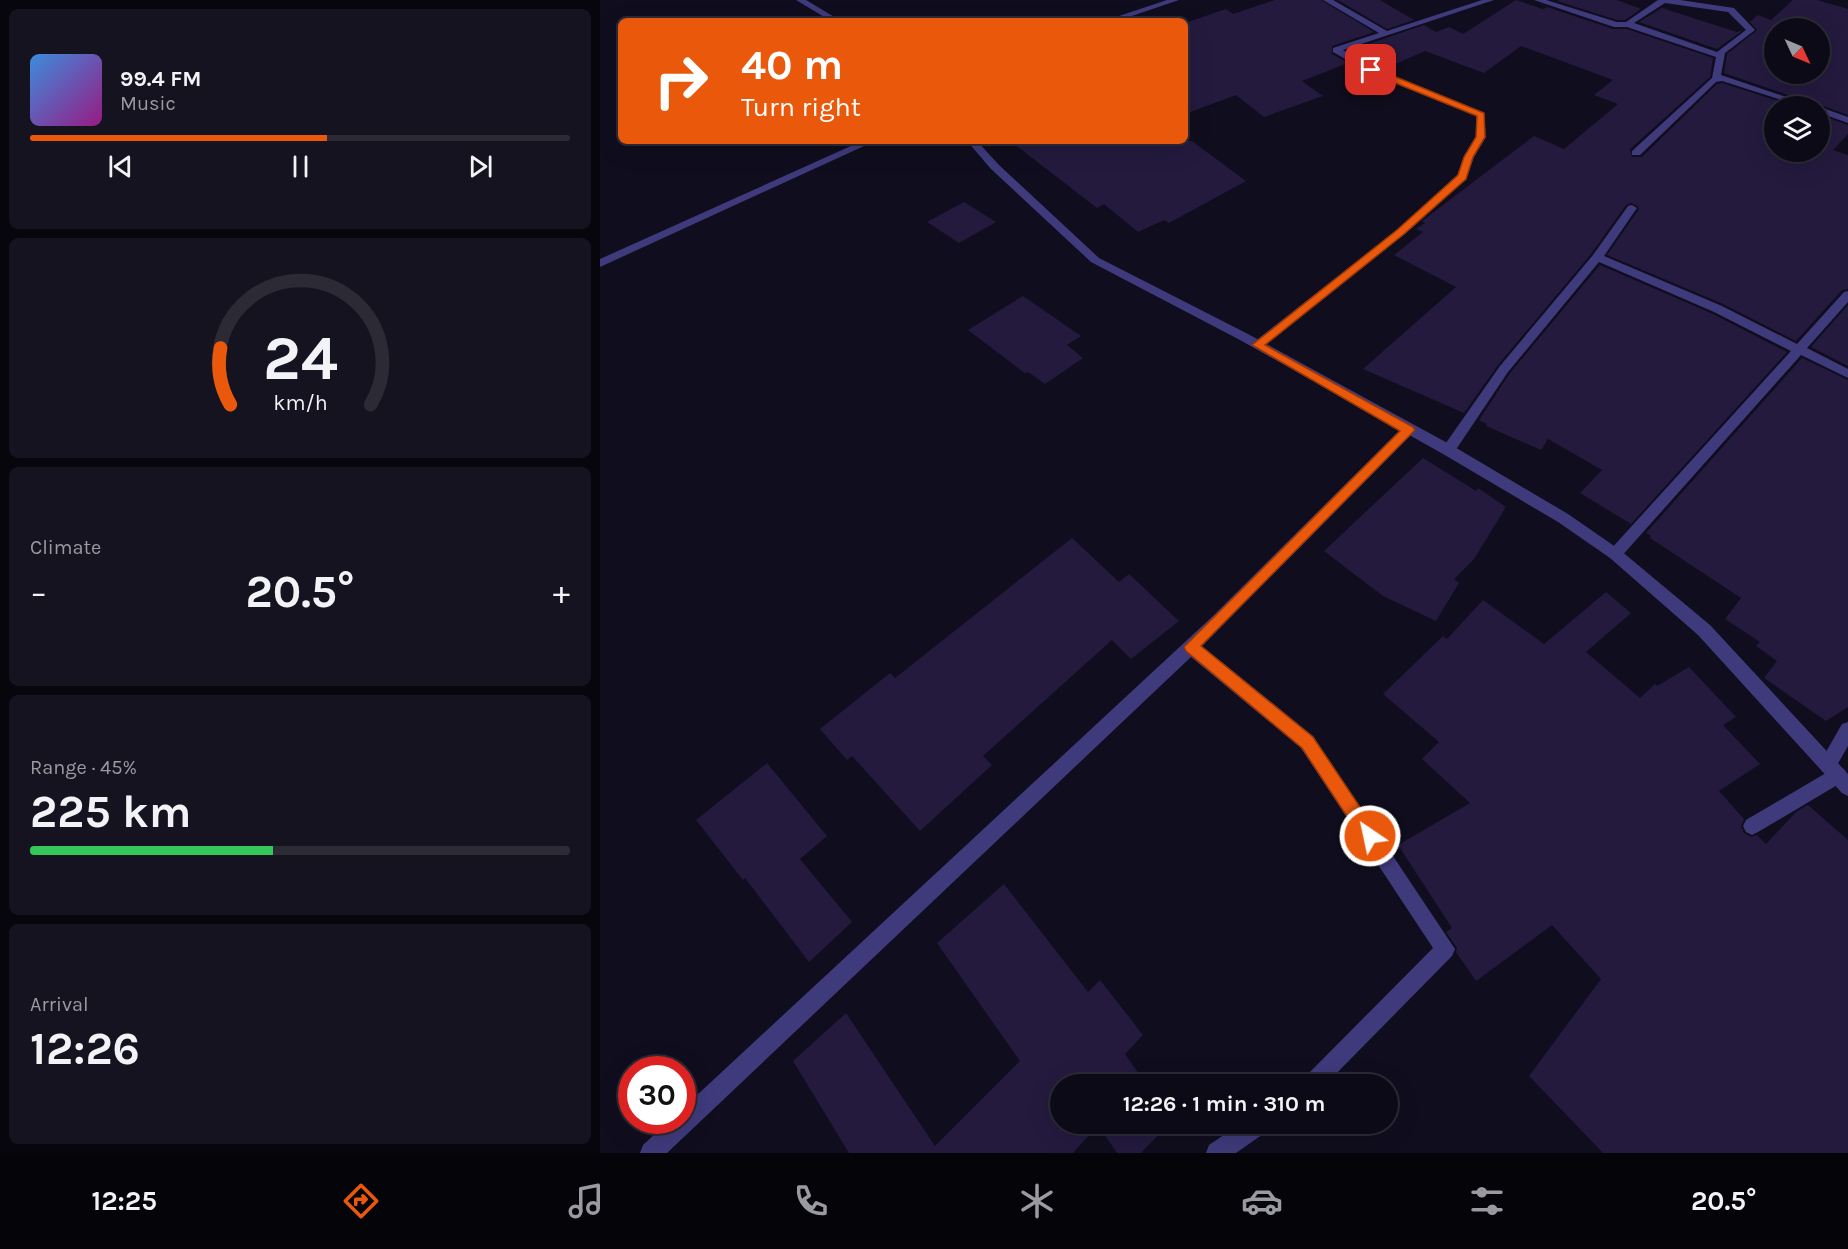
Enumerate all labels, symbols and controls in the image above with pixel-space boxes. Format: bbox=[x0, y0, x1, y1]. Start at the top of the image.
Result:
north arrow bbox=[1764, 18, 1830, 84]
map controls bbox=[1764, 18, 1830, 162]
text: 40 m bbox=[741, 40, 843, 90]
icon: right bbox=[642, 42, 720, 120]
pin bbox=[1345, 44, 1396, 95]
icon: arrive bbox=[1354, 53, 1387, 86]
text: 99.4 FM bbox=[120, 66, 202, 92]
text: Turn right bbox=[741, 91, 861, 123]
text: Music bbox=[120, 92, 176, 115]
button: layers bbox=[1764, 96, 1830, 162]
icon: previous bbox=[104, 150, 137, 183]
icon: pause bbox=[284, 150, 317, 183]
icon: next bbox=[464, 150, 497, 183]
text: 24 bbox=[263, 322, 337, 395]
text: km/h bbox=[273, 390, 327, 415]
text: Climate bbox=[30, 536, 101, 559]
text: 20.5° bbox=[245, 566, 355, 618]
text: − bbox=[30, 573, 47, 611]
text: + bbox=[553, 573, 570, 611]
text: Range · 45% bbox=[30, 756, 137, 779]
text: 225 km bbox=[30, 786, 191, 838]
position arrow bbox=[1338, 804, 1402, 868]
text: Arrival bbox=[30, 993, 89, 1016]
text: 12:26 bbox=[30, 1023, 140, 1075]
speed limit sign: 30 bbox=[618, 1056, 696, 1134]
text: 12:26 · 1 min · 310 m bbox=[1123, 1091, 1325, 1117]
icon: directions bbox=[340, 1180, 382, 1222]
icon: music bbox=[565, 1180, 607, 1222]
icon: phone bbox=[790, 1180, 832, 1222]
icon: climate bbox=[1016, 1180, 1058, 1222]
icon: car bbox=[1241, 1180, 1283, 1222]
icon: filters bbox=[1466, 1180, 1508, 1222]
text: 12:25 bbox=[92, 1185, 157, 1217]
text: 20.5° bbox=[1691, 1185, 1756, 1217]

